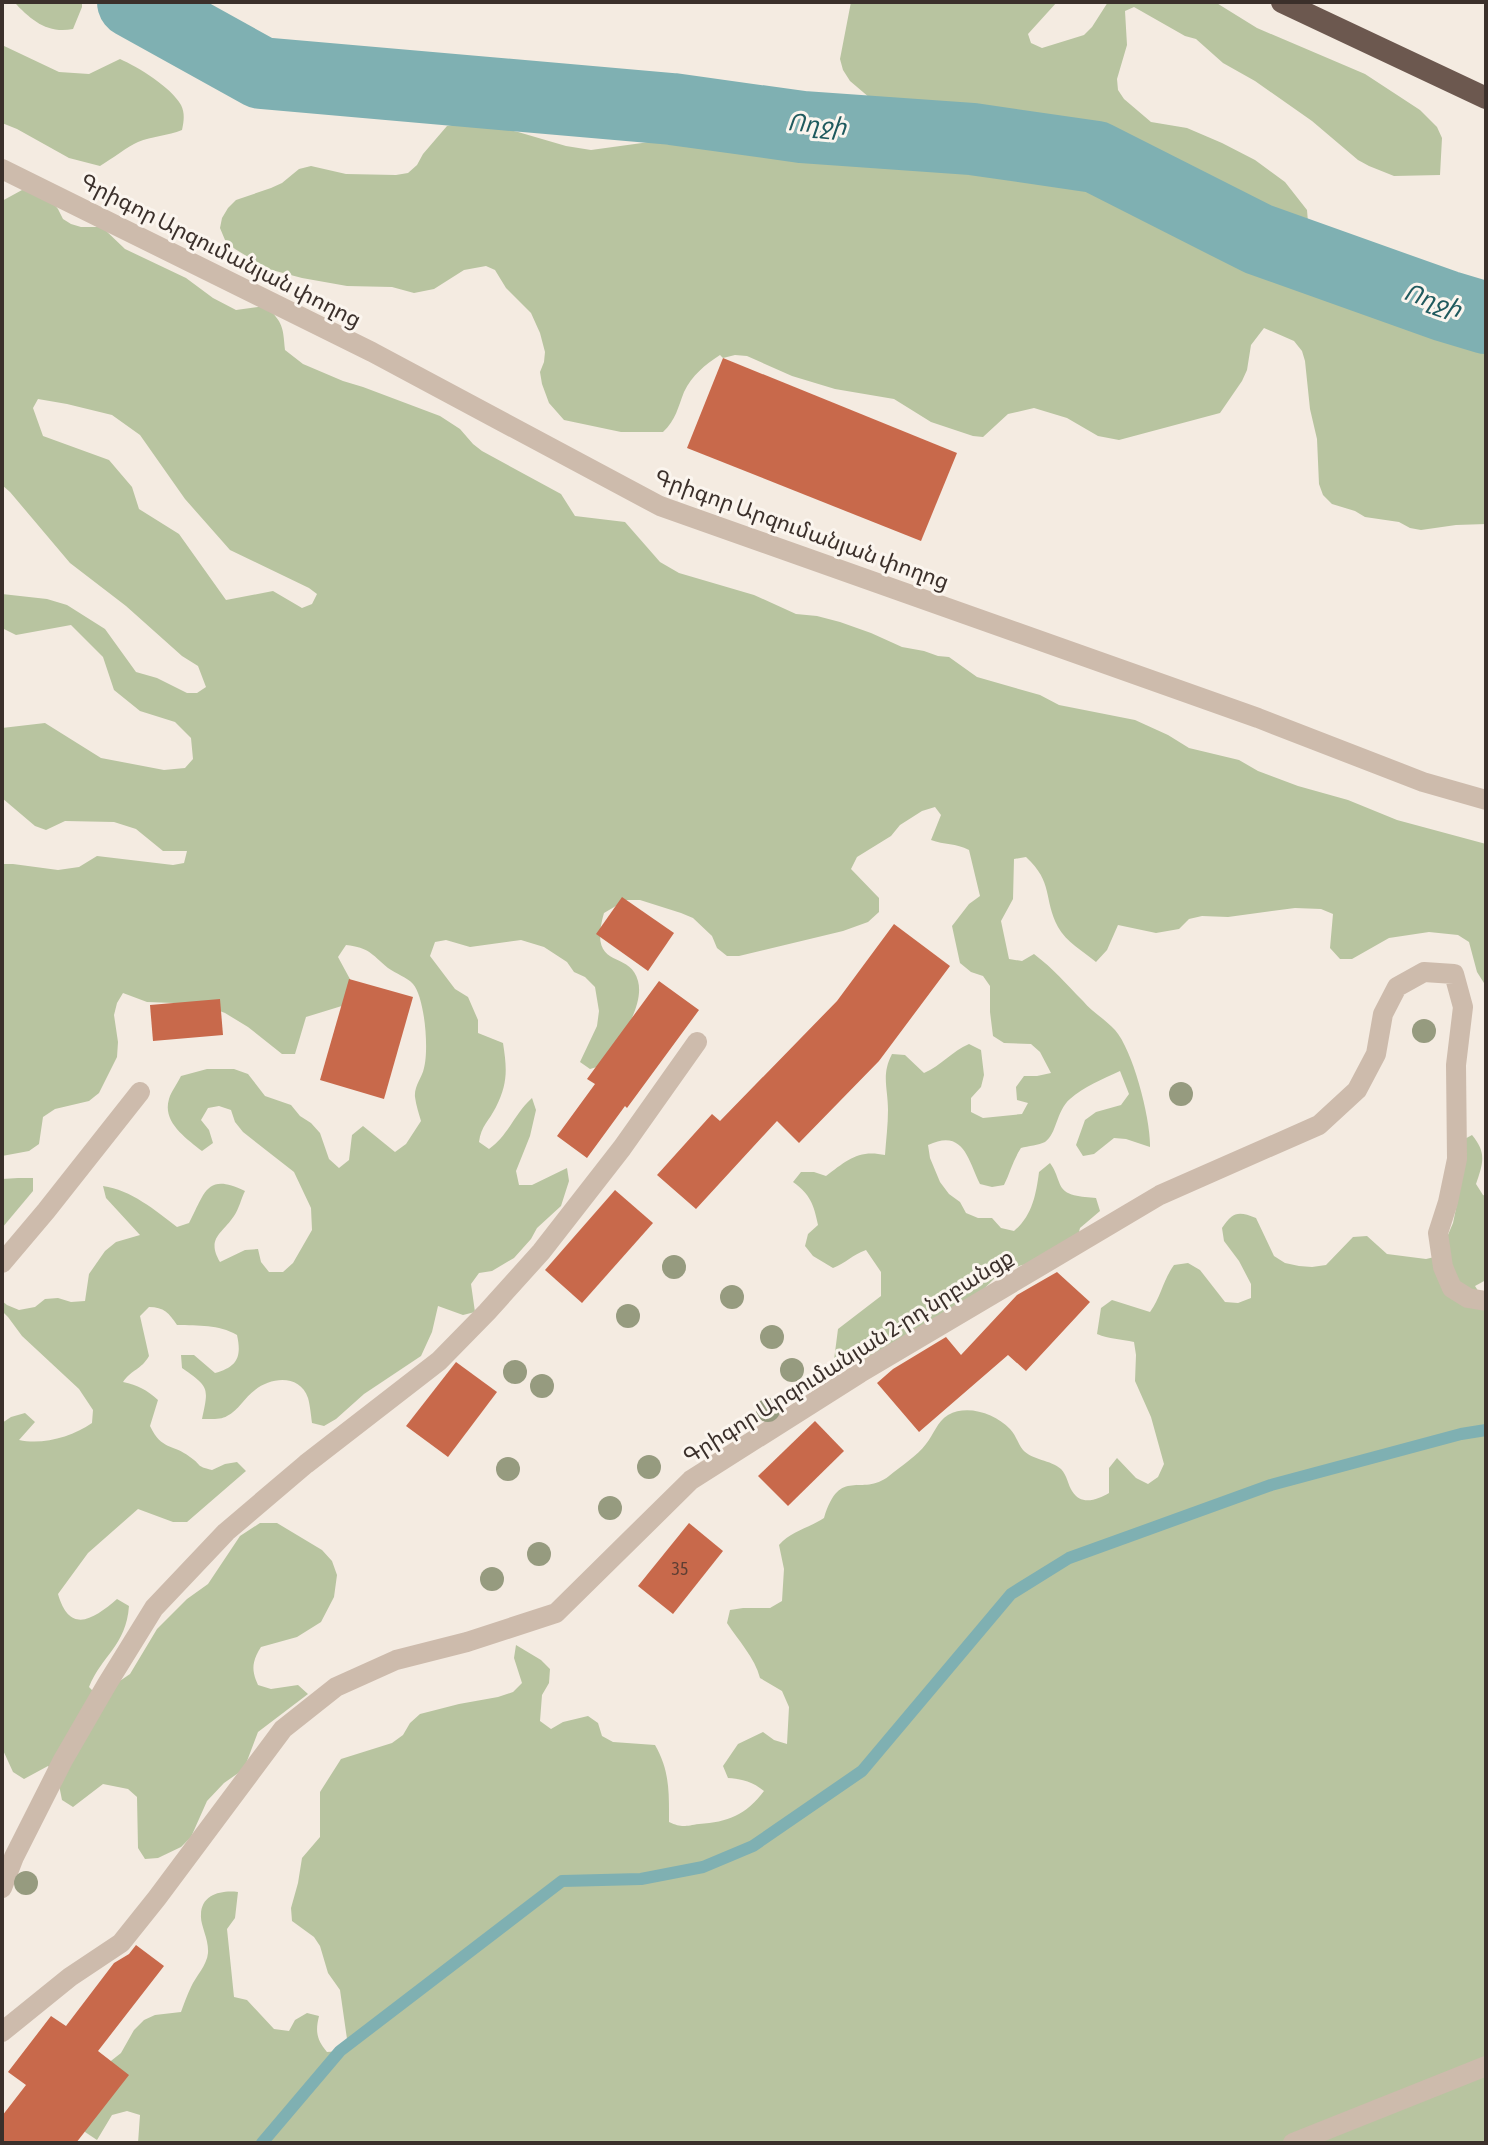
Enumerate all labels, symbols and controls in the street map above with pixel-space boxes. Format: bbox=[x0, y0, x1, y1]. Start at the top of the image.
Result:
water label: Ողջի bbox=[786, 108, 848, 141]
street label: Գրիգոր Արզումանյան փողոց bbox=[76, 168, 366, 332]
water label: Ողջի bbox=[1400, 278, 1466, 324]
street label: Գրիգոր Արզումանյան փողոց bbox=[651, 463, 953, 595]
street label: Գրիգոր Արզումանյան 2-րդ նրբանցք bbox=[678, 1243, 1018, 1469]
house number: 35 bbox=[672, 1558, 688, 1579]

